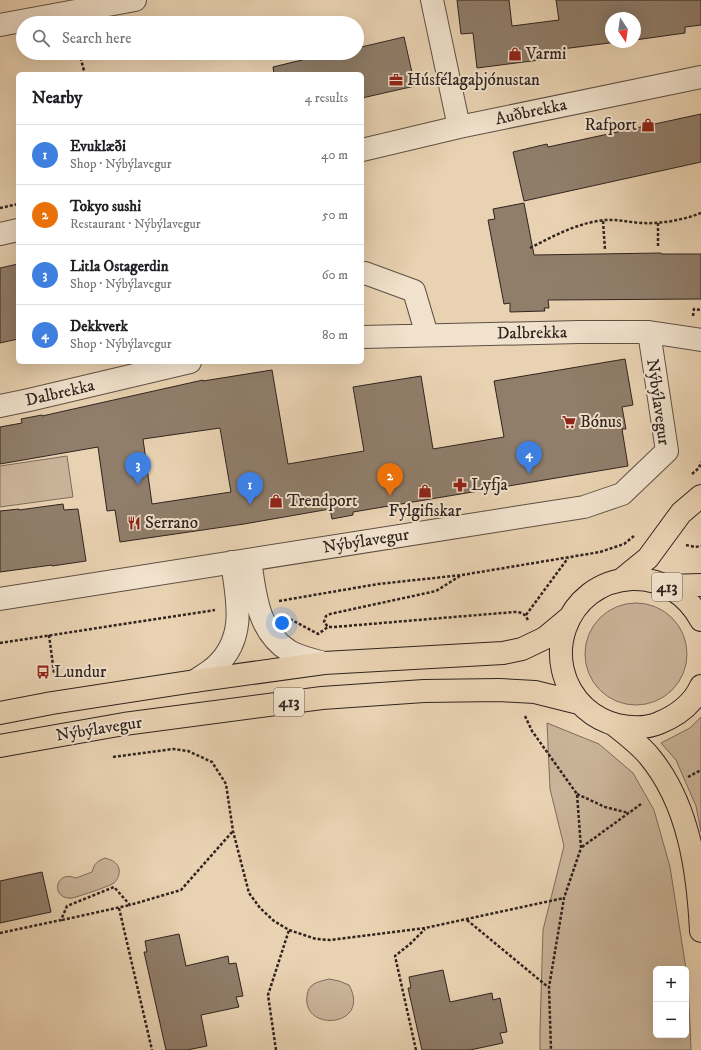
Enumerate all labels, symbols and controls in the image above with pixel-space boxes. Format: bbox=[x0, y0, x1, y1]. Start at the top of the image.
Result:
north arrow bbox=[605, 12, 641, 48]
search box bbox=[16, 16, 364, 60]
icon: search bbox=[30, 27, 52, 49]
text: Search here bbox=[62, 29, 131, 48]
place label: Varmi bbox=[525, 43, 566, 65]
shop icon: Varmi bbox=[507, 46, 523, 62]
place label: Húsfélagaþjónustan bbox=[407, 69, 540, 91]
office icon: Húsfélagaþjónustan bbox=[388, 72, 404, 88]
text: Nearby bbox=[32, 87, 82, 109]
text: 4 results bbox=[305, 90, 348, 106]
street label: Auðbrekka bbox=[493, 94, 570, 130]
place label: Rafport bbox=[585, 114, 638, 136]
shop icon: Rafport bbox=[640, 117, 656, 133]
text: Evuklæði bbox=[70, 137, 126, 156]
text: 1 bbox=[43, 147, 47, 163]
text: 40 m bbox=[321, 147, 348, 163]
text: Shop · Nýbýlavegur bbox=[70, 156, 172, 172]
text: Tokyo sushi bbox=[70, 197, 141, 216]
text: 2 bbox=[42, 207, 48, 223]
text: 50 m bbox=[322, 207, 348, 223]
text: Restaurant · Nýbýlavegur bbox=[70, 216, 201, 232]
text: Litla Ostagerdin bbox=[70, 257, 169, 276]
text: 3 bbox=[43, 267, 47, 283]
text: 60 m bbox=[322, 267, 348, 283]
text: Shop · Nýbýlavegur bbox=[70, 276, 172, 292]
text: Dekkverk bbox=[70, 317, 128, 336]
street label: Dalbrekka bbox=[497, 321, 568, 345]
text: 4 bbox=[41, 327, 49, 343]
text: 80 m bbox=[322, 327, 348, 343]
text: Shop · Nýbýlavegur bbox=[70, 336, 172, 352]
street label: Nýbýlavegur bbox=[641, 357, 675, 447]
street label: Dalbrekka bbox=[23, 374, 97, 412]
place label: Bónus bbox=[580, 411, 622, 433]
supermarket icon: Bónus bbox=[561, 414, 577, 430]
pin: 4 bbox=[516, 441, 542, 474]
pin: 3 bbox=[125, 452, 151, 485]
pin: 2 bbox=[377, 463, 403, 496]
pin: 1 bbox=[237, 472, 263, 505]
place label: Lyfja bbox=[471, 474, 509, 496]
pharmacy icon: Lyfja bbox=[452, 477, 468, 493]
shop icon: Fylgifiskar bbox=[417, 483, 433, 499]
place label: Trendport bbox=[287, 490, 358, 512]
shop icon: Trendport bbox=[268, 493, 284, 509]
place label: Fylgifiskar bbox=[389, 500, 462, 522]
place label: Serrano bbox=[145, 512, 198, 534]
restaurant icon: Serrano bbox=[126, 515, 142, 531]
street label: Nýbýlavegur bbox=[321, 523, 411, 559]
road number: 413 bbox=[652, 573, 682, 601]
your location bbox=[272, 613, 292, 633]
place label: Lundur bbox=[54, 661, 107, 683]
bus stop icon: Lundur bbox=[35, 664, 51, 680]
road number: 413 bbox=[274, 688, 304, 716]
street label: Nýbýlavegur bbox=[54, 711, 144, 747]
map controls bbox=[653, 966, 689, 1038]
button: + bbox=[653, 966, 689, 1002]
button: − bbox=[653, 1002, 689, 1038]

